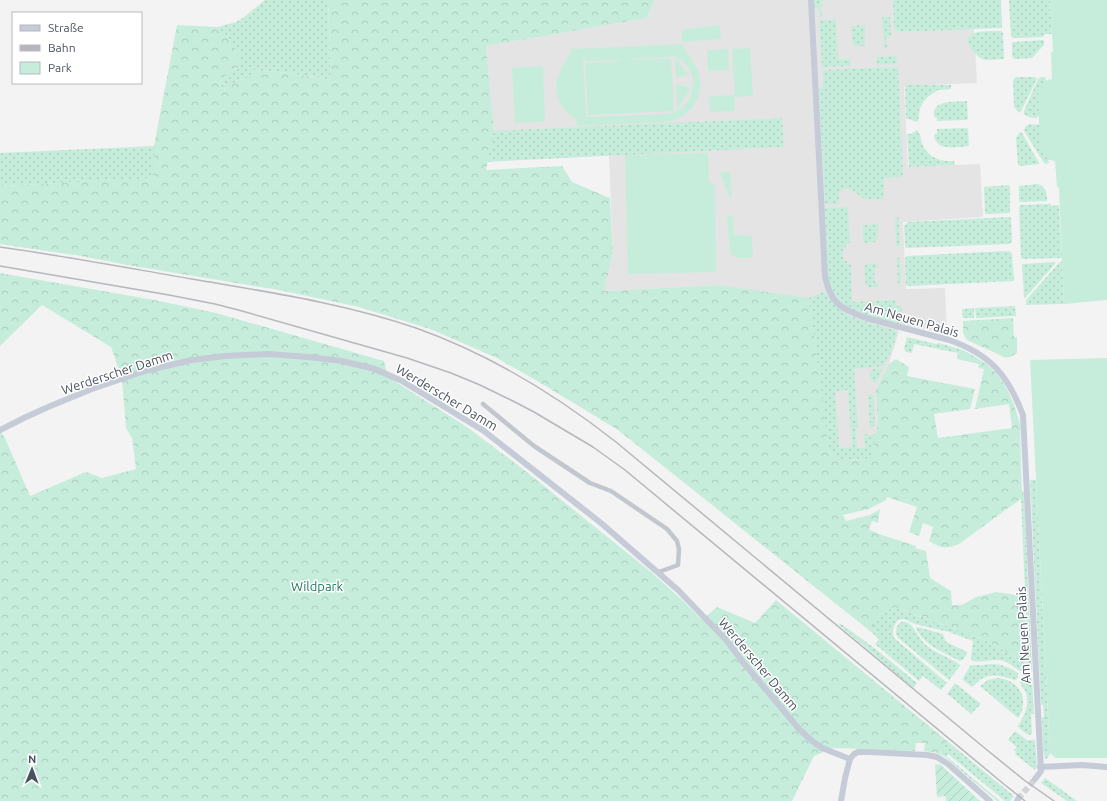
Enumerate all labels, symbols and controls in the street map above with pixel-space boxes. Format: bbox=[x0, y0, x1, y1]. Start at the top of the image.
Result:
legend bbox=[12, 12, 142, 84]
text: Straße bbox=[48, 21, 84, 34]
text: Bahn bbox=[48, 41, 76, 54]
text: Park bbox=[48, 61, 72, 74]
street label: Am Neuen Palais bbox=[863, 299, 961, 339]
street label: Werderscher Damm bbox=[60, 347, 174, 397]
street label: Werderscher Damm bbox=[394, 361, 500, 433]
park label: Wildpark bbox=[291, 579, 344, 593]
street label: Am Neuen Palais bbox=[1013, 586, 1033, 684]
street label: Werderscher Damm bbox=[716, 615, 802, 713]
north arrow bbox=[12, 749, 52, 789]
text: N bbox=[28, 753, 36, 765]

